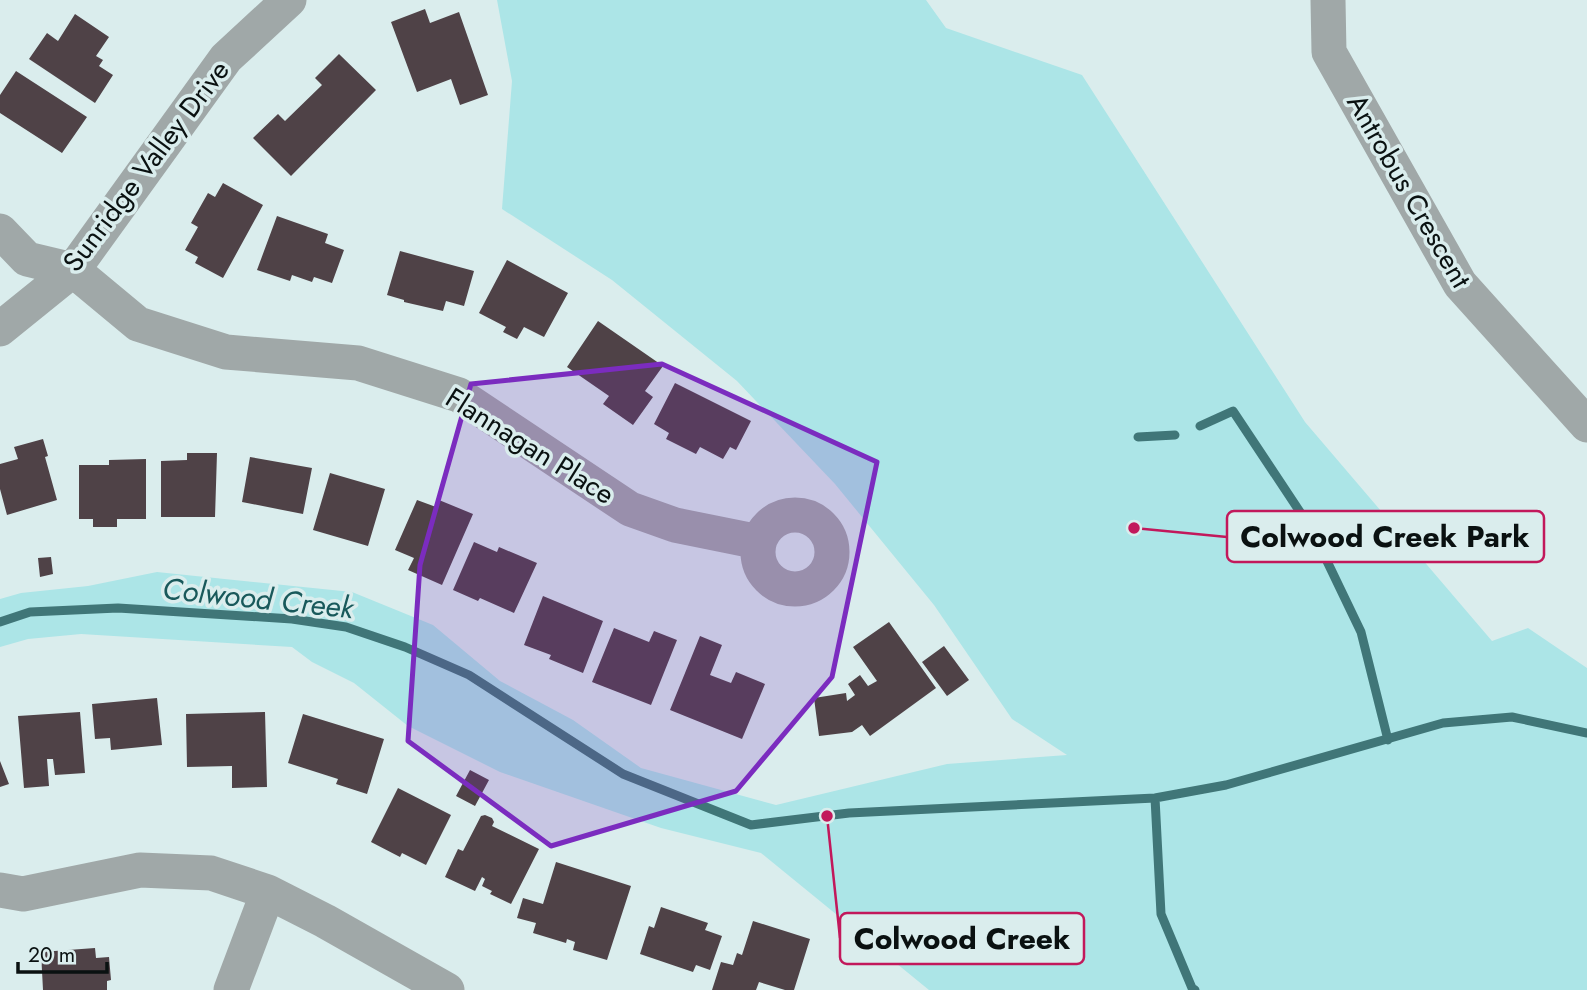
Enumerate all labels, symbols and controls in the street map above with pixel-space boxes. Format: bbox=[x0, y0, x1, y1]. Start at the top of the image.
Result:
street label: Sunridge Valley Drive bbox=[53, 52, 239, 280]
street label: Antrobus Crescent bbox=[1337, 86, 1481, 296]
street label: Flannagan Place bbox=[438, 378, 622, 514]
callout: Colwood Creek Park bbox=[1227, 511, 1544, 562]
text: Colwood Creek Park bbox=[1240, 515, 1530, 558]
water label: Colwood Creek bbox=[160, 567, 357, 630]
callout: Colwood Creek bbox=[840, 913, 1084, 964]
text: Colwood Creek bbox=[854, 917, 1071, 960]
scale bar bbox=[18, 930, 107, 974]
text: 20 m bbox=[28, 940, 75, 970]

